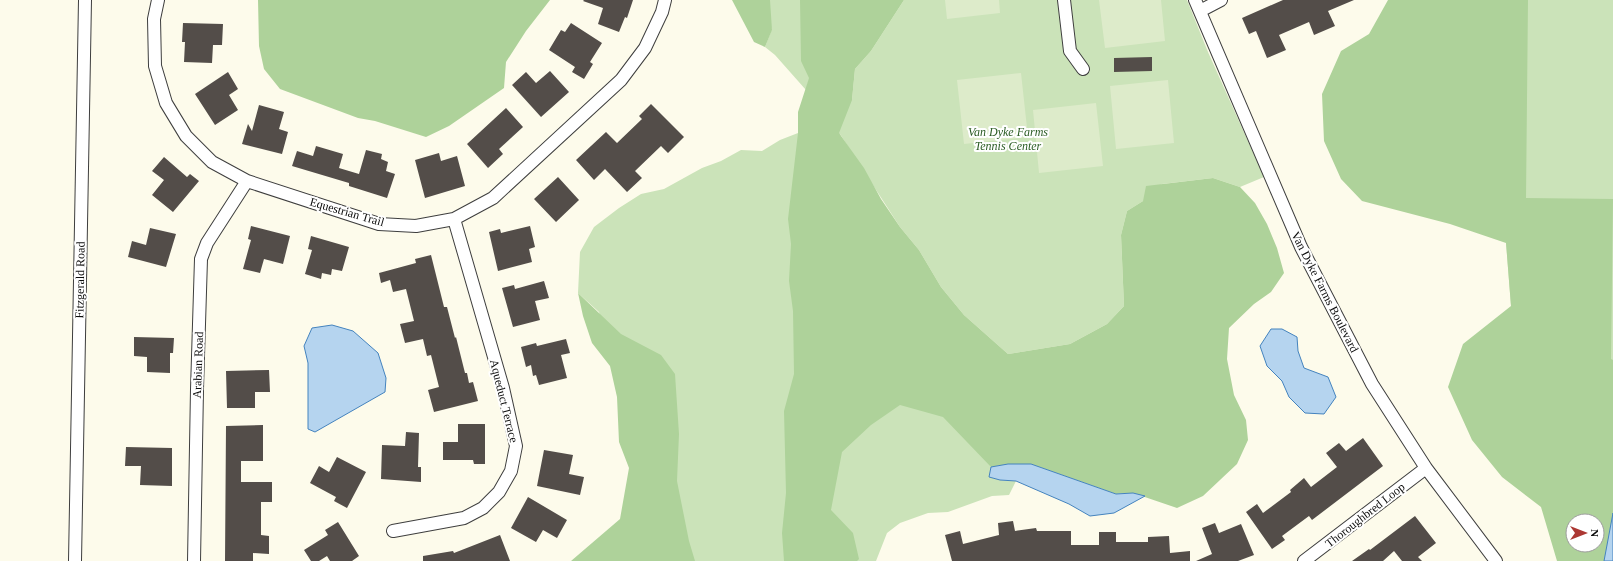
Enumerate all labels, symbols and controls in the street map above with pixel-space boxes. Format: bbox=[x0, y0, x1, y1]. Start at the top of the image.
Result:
park label: Van Dyke Farms Tennis Center bbox=[968, 125, 1048, 153]
street label: Equestrian Trail bbox=[308, 195, 387, 230]
street label: Van Dyke Farms Boulevard bbox=[1288, 229, 1362, 355]
street label: Fitzgerald Road bbox=[72, 241, 88, 319]
street label: Arabian Road bbox=[190, 331, 206, 399]
street label: Aqueduct Terrace bbox=[487, 358, 521, 444]
street label: Thoroughbred Loop bbox=[1322, 480, 1408, 550]
north arrow bbox=[1565, 513, 1605, 553]
text: N bbox=[1589, 529, 1601, 537]

